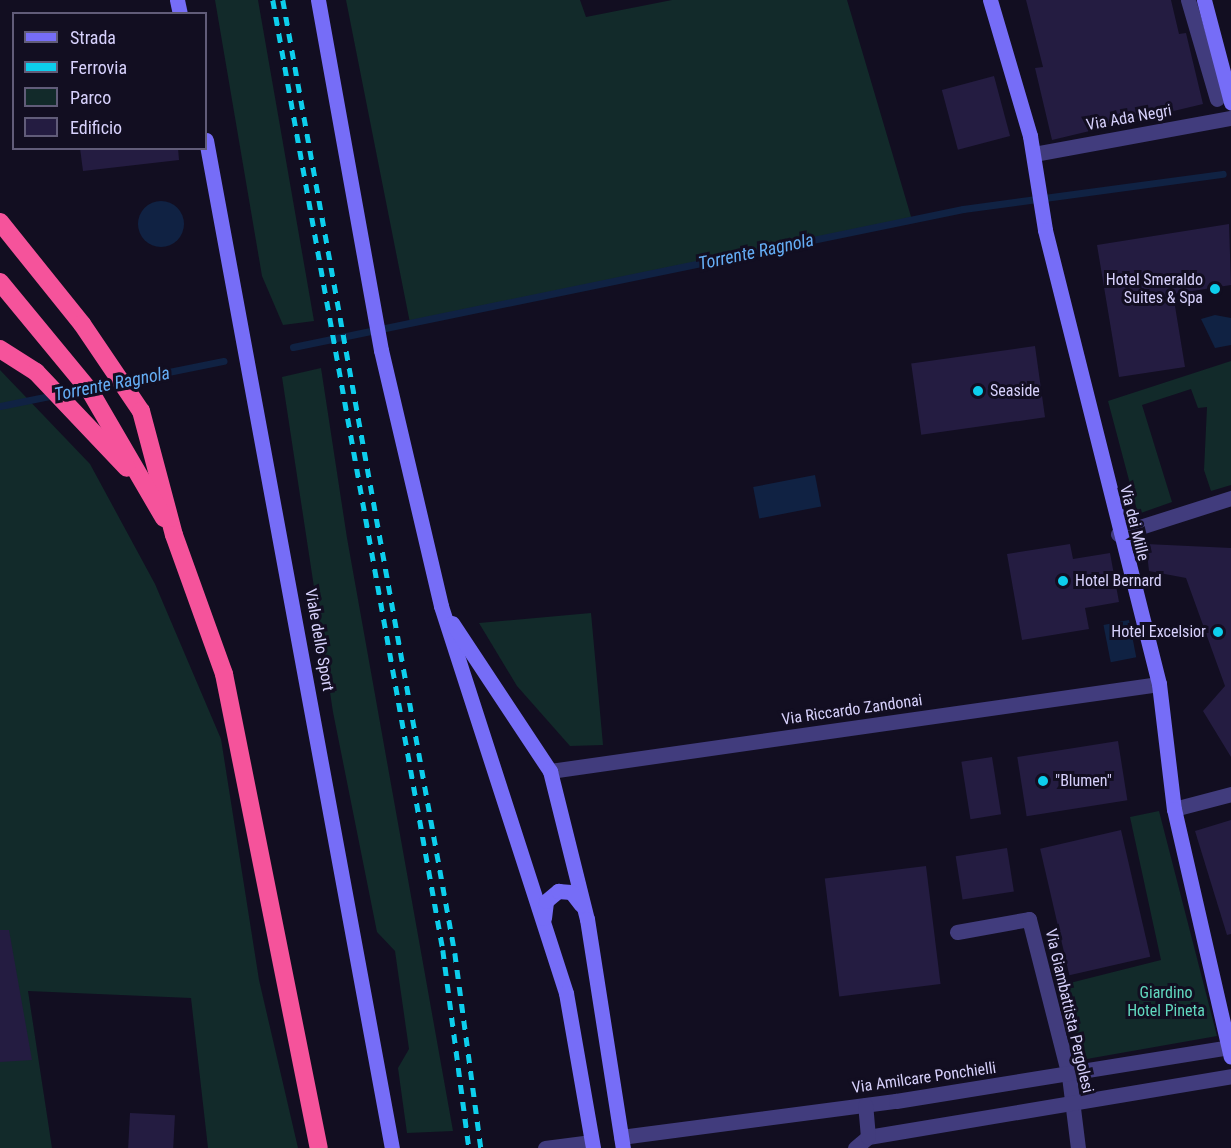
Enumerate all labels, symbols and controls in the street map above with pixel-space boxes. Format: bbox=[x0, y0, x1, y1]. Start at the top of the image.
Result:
legend bbox=[12, 12, 207, 150]
text: Strada bbox=[70, 27, 116, 48]
text: Ferrovia bbox=[70, 57, 127, 78]
text: Parco bbox=[70, 87, 111, 108]
street label: Via Ada Negri bbox=[1085, 101, 1173, 135]
text: Edificio bbox=[70, 117, 122, 138]
water label: Torrente Ragnola bbox=[696, 229, 816, 275]
place label: Hotel Smeraldo Suites & Spa bbox=[1106, 270, 1203, 308]
marker: Hotel Smeraldo Suites & Spa bbox=[1208, 282, 1222, 296]
water label: Torrente Ragnola bbox=[52, 362, 172, 406]
place label: Seaside bbox=[990, 381, 1040, 401]
marker: Seaside bbox=[971, 384, 985, 398]
street label: Via dei Mille bbox=[1115, 483, 1153, 563]
place label: Hotel Bernard bbox=[1075, 571, 1162, 591]
marker: Hotel Bernard bbox=[1056, 574, 1070, 588]
street label: Viale dello Sport bbox=[301, 587, 337, 693]
place label: Hotel Excelsior bbox=[1111, 622, 1206, 642]
marker: Hotel Excelsior bbox=[1211, 625, 1225, 639]
street label: Via Riccardo Zandonai bbox=[780, 691, 924, 729]
place label: "Blumen" bbox=[1055, 771, 1112, 791]
marker: "Blumen" bbox=[1036, 774, 1050, 788]
street label: Via Giambattista Pergolesi bbox=[1041, 927, 1097, 1095]
park label: Giardino Hotel Pineta bbox=[1127, 983, 1205, 1021]
street label: Via Amilcare Ponchielli bbox=[851, 1058, 997, 1098]

